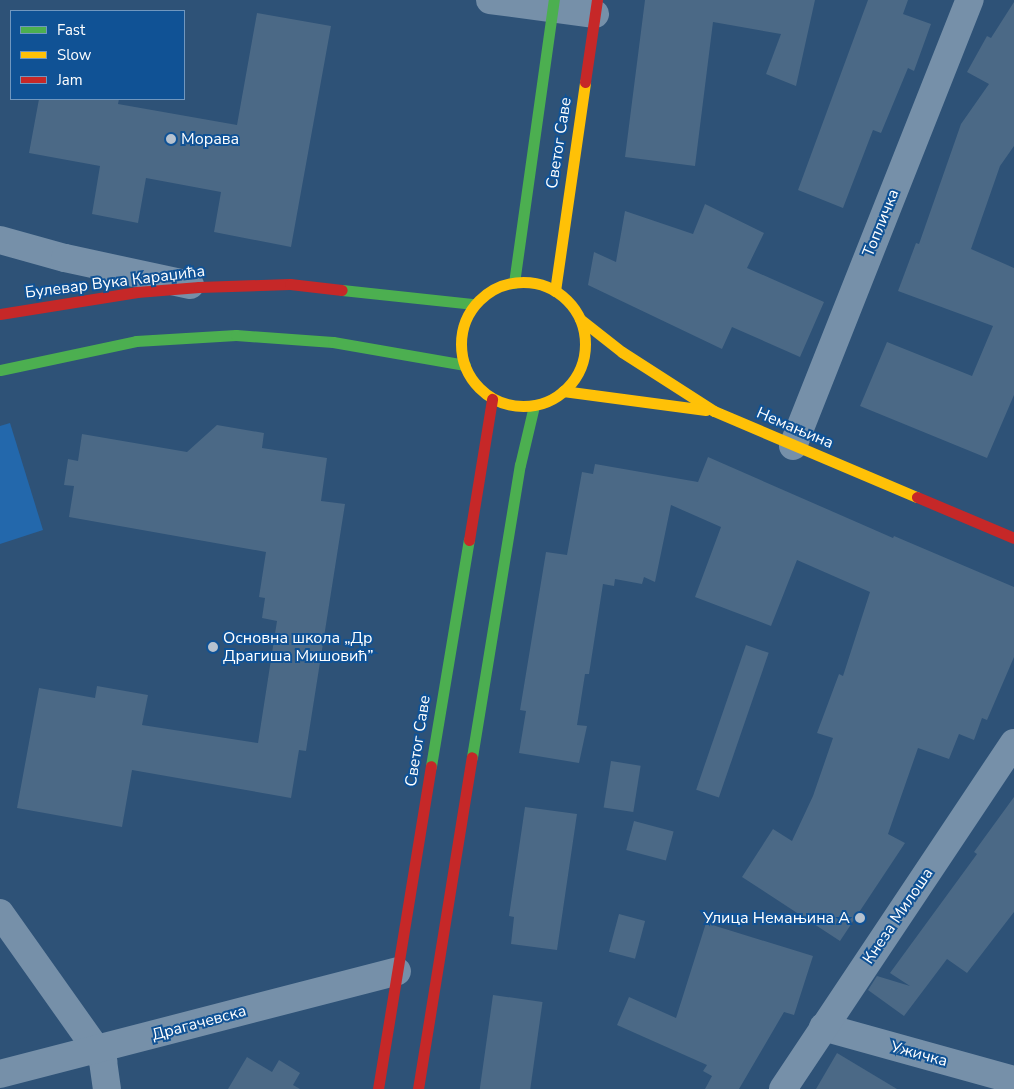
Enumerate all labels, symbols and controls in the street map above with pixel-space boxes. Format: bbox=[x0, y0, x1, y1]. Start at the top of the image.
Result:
legend bbox=[10, 10, 185, 100]
text: Fast bbox=[57, 20, 85, 40]
text: Slow bbox=[57, 45, 91, 65]
text: Jam bbox=[57, 70, 83, 90]
street label: Светог Саве bbox=[542, 96, 576, 190]
place label: Морава bbox=[181, 129, 239, 149]
marker: Морава bbox=[165, 133, 177, 145]
street label: Топличка bbox=[859, 186, 903, 260]
street label: Булевар Вука Караџића bbox=[24, 261, 206, 303]
street label: Немањина bbox=[754, 403, 836, 453]
place label: Основна школа „Др Драгиша Мишовић” bbox=[223, 628, 374, 666]
marker: Основна школа „Др Драгиша Мишовић” bbox=[207, 641, 219, 653]
street label: Светог Саве bbox=[401, 694, 435, 788]
street label: Кнеза Милоша bbox=[859, 864, 937, 968]
place label: Улица Немањина А bbox=[703, 908, 850, 928]
marker: Улица Немањина А bbox=[854, 912, 866, 924]
street label: Драгачевска bbox=[150, 1001, 248, 1045]
street label: Ужичка bbox=[888, 1037, 950, 1071]

